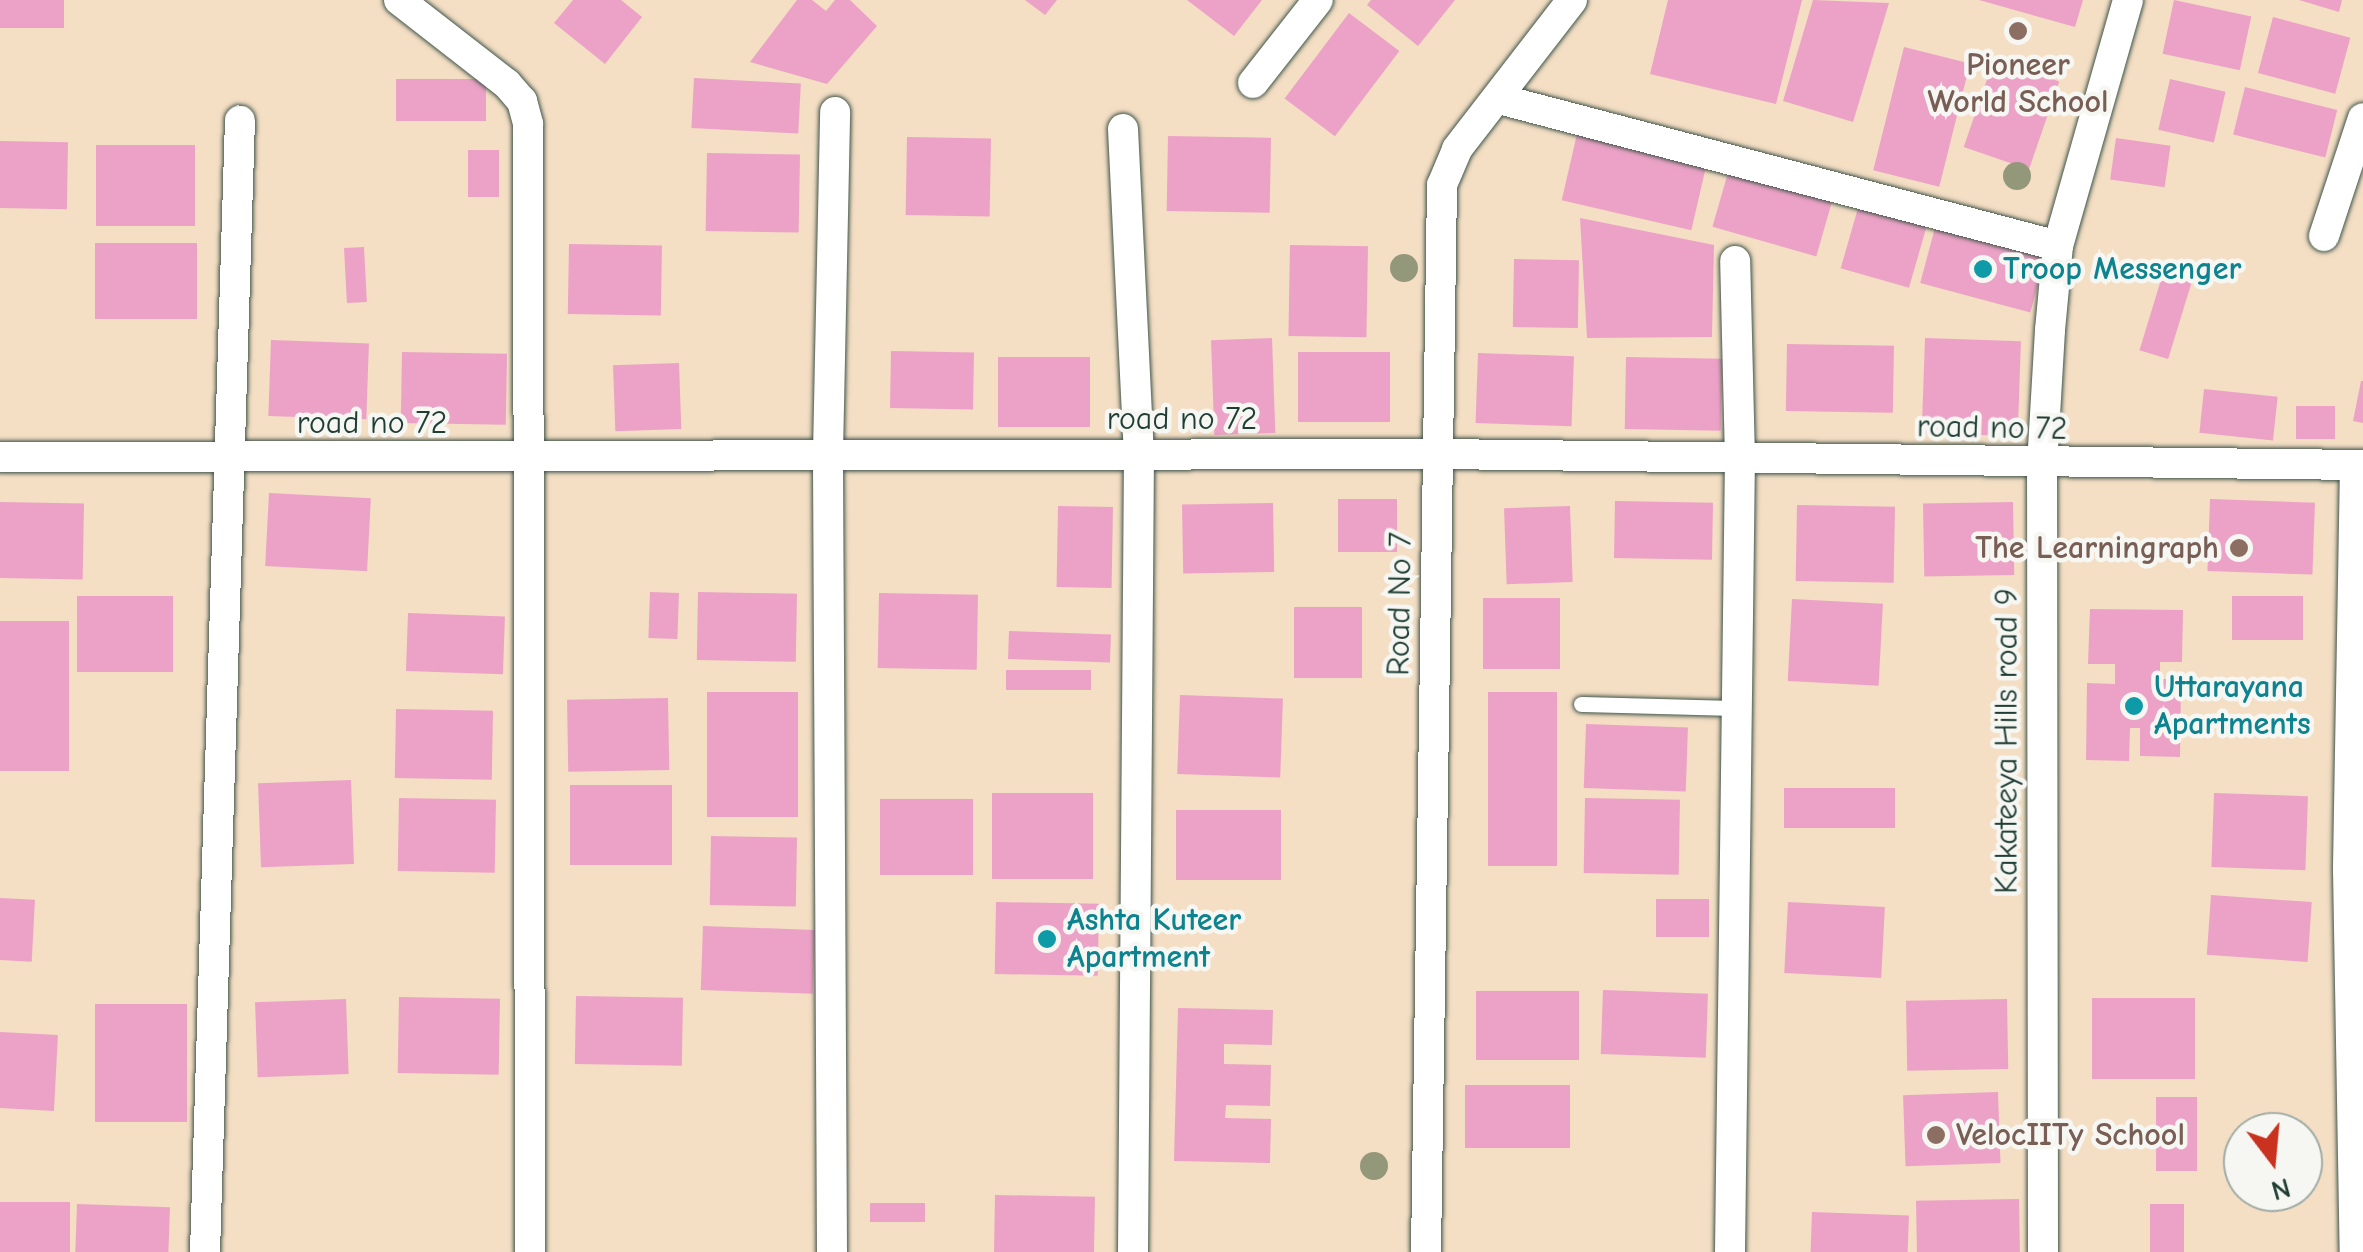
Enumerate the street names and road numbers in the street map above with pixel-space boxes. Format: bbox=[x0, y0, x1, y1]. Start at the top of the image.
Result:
street label: road no 72 bbox=[1107, 400, 1257, 438]
street label: road no 72 bbox=[297, 404, 447, 442]
street label: road no 72 bbox=[1916, 407, 2068, 449]
street label: Road No 7 bbox=[1380, 532, 1420, 676]
street label: Kakateeya Hills road 9 bbox=[1988, 588, 2026, 894]

